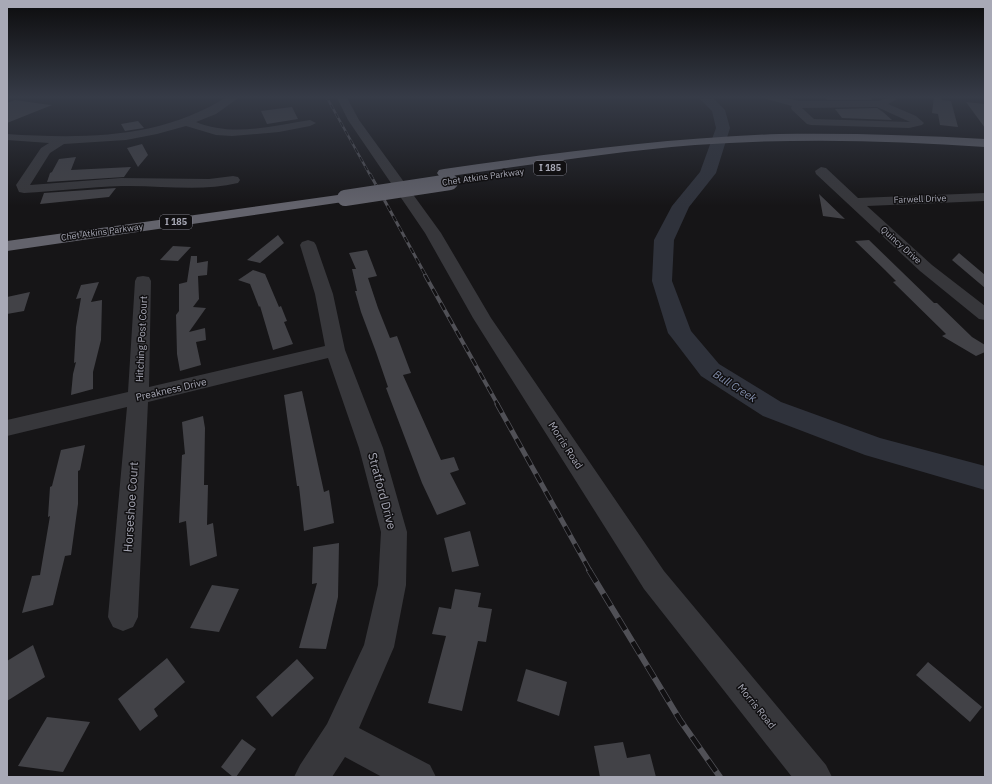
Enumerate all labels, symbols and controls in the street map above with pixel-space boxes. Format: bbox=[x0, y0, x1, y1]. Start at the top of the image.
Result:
road number: I 185 bbox=[534, 161, 566, 175]
street label: Chet Atkins Parkway bbox=[441, 165, 525, 188]
street label: Farwell Drive bbox=[894, 192, 946, 205]
road number: I 185 bbox=[160, 215, 192, 229]
street label: Chet Atkins Parkway bbox=[60, 220, 144, 243]
street label: Quincy Drive bbox=[879, 224, 924, 266]
street label: Hitching Post Court bbox=[133, 295, 150, 383]
water label: Bull Creek bbox=[711, 367, 760, 405]
street label: Preakness Drive bbox=[135, 375, 208, 404]
street label: Morris Road bbox=[545, 419, 586, 471]
street label: Stratford Drive bbox=[365, 451, 400, 531]
street label: Horseshoe Court bbox=[120, 461, 141, 553]
street label: Morris Road bbox=[735, 681, 779, 731]

